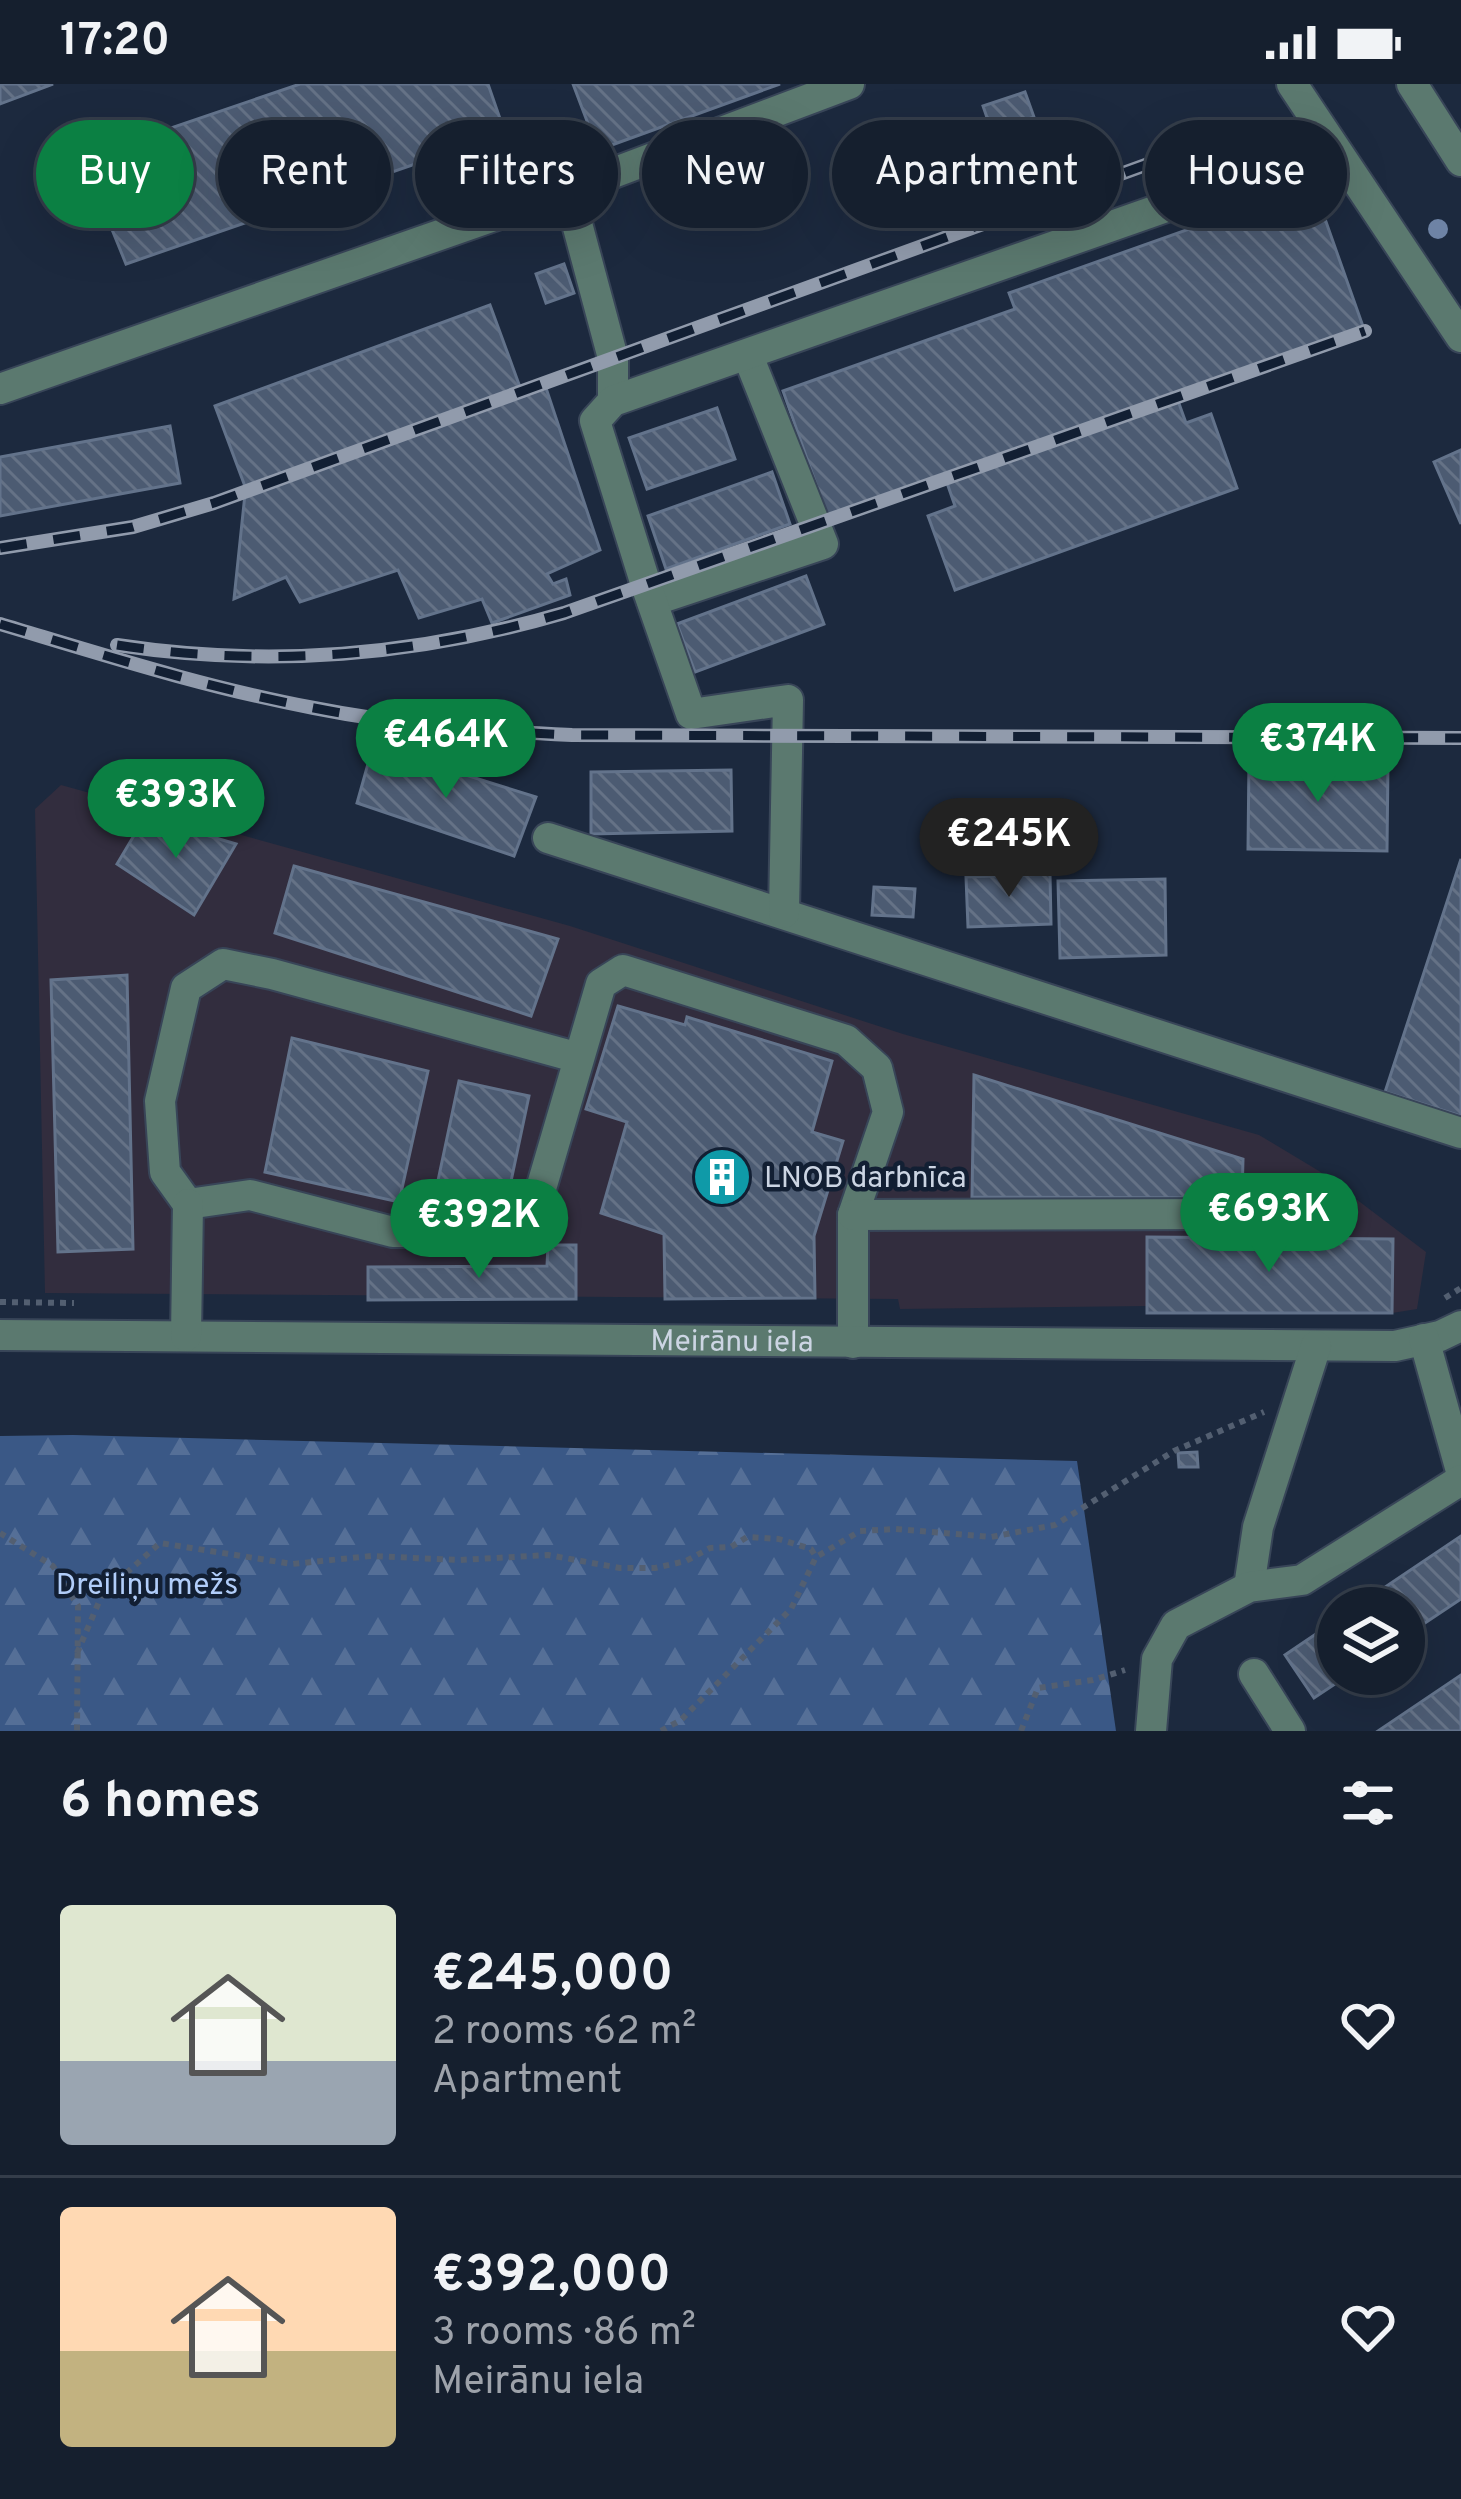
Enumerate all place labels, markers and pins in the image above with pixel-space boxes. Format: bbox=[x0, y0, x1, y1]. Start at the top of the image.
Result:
pin: €464K bbox=[362, 699, 530, 801]
pin: €374K bbox=[1234, 703, 1402, 805]
pin: €393K bbox=[92, 759, 260, 861]
pin: €245K bbox=[925, 798, 1093, 900]
building icon: LNOB darbnīca bbox=[691, 1146, 753, 1208]
place label: LNOB darbnīca bbox=[764, 1161, 967, 1198]
pin: €693K bbox=[1185, 1173, 1353, 1275]
pin: €392K bbox=[395, 1179, 563, 1281]

